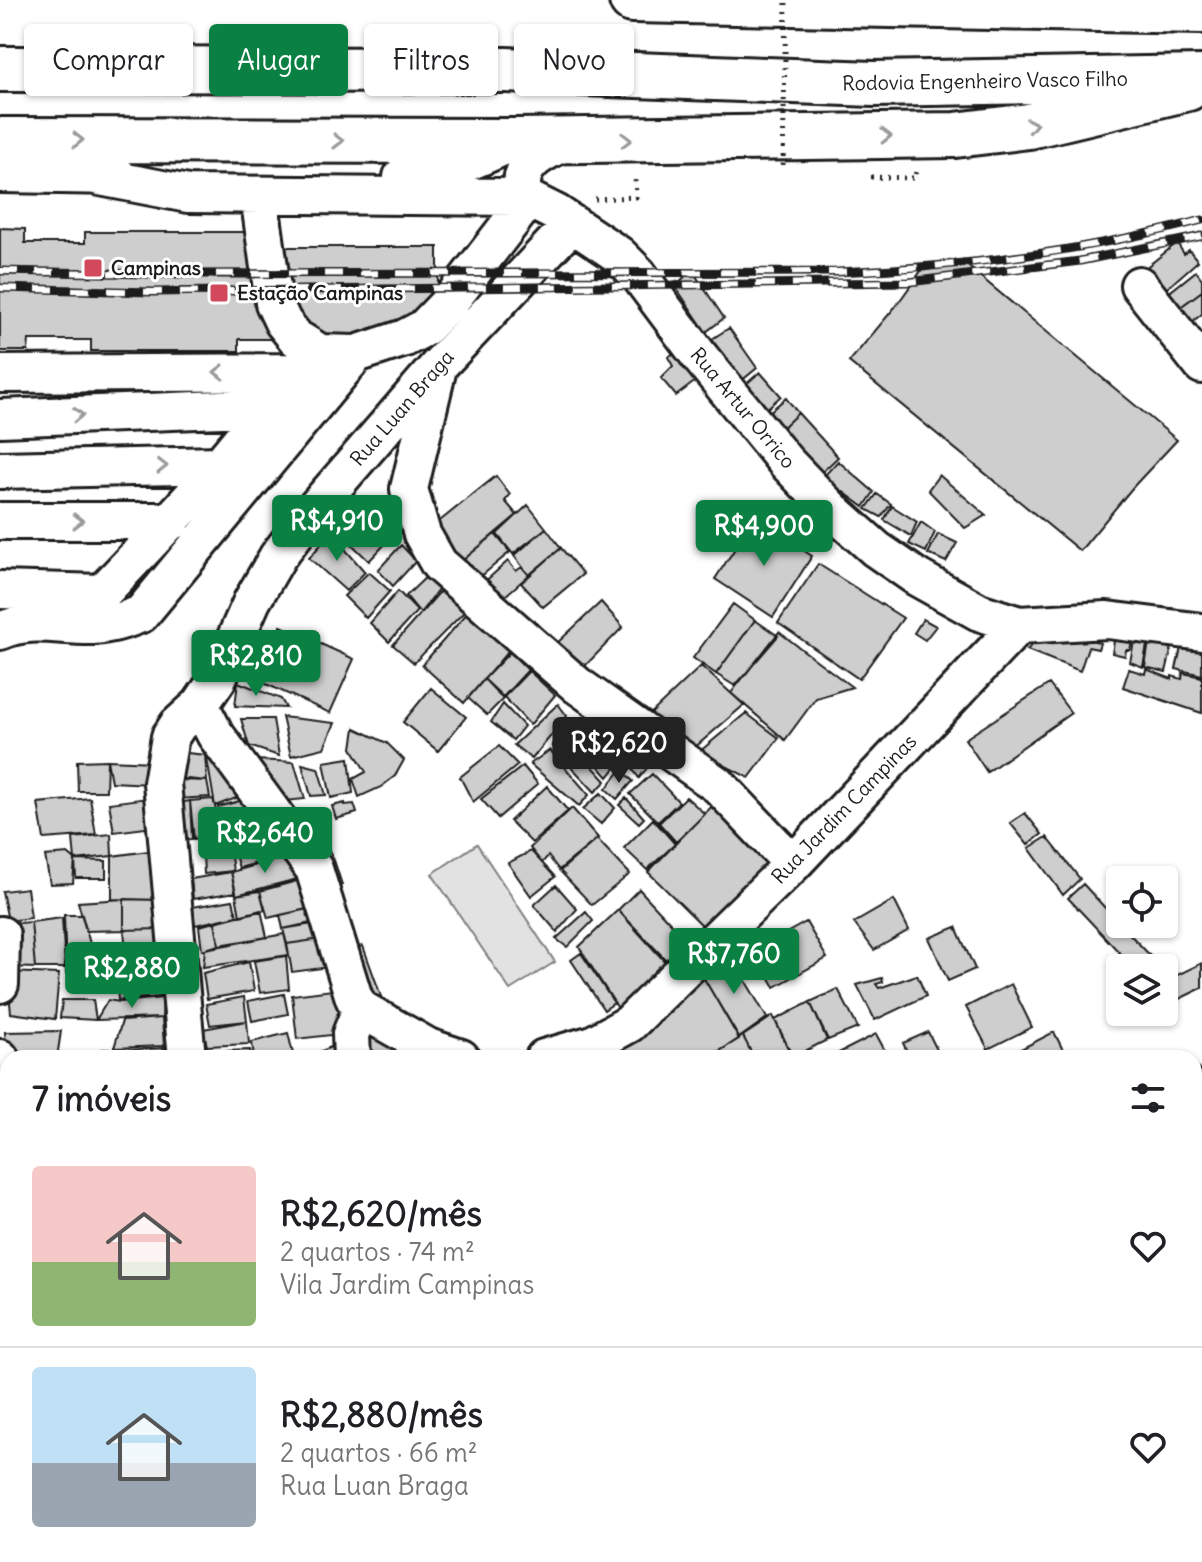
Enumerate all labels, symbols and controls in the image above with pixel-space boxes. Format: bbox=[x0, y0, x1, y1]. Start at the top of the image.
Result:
chip: Comprar bbox=[24, 24, 193, 96]
chip: Alugar bbox=[209, 24, 348, 96]
chip: Filtros bbox=[364, 24, 498, 96]
chip: Novo bbox=[514, 24, 634, 96]
street label: Rodovia Engenheiro Vasco Filho bbox=[842, 66, 1128, 95]
one-way arrow bbox=[1025, 117, 1039, 134]
one-way arrow bbox=[880, 127, 893, 145]
one-way arrow bbox=[72, 131, 85, 149]
one-way arrow bbox=[620, 131, 633, 149]
one-way arrow bbox=[332, 132, 345, 150]
place label: Campinas bbox=[111, 255, 201, 280]
marker: Campinas bbox=[82, 257, 104, 279]
place label: Estação Campinas bbox=[237, 280, 403, 305]
marker: Estação Campinas bbox=[208, 282, 230, 304]
street label: Rua Artur Orrico bbox=[686, 342, 801, 473]
street label: Rua Luan Braga bbox=[345, 345, 459, 471]
one-way arrow bbox=[212, 363, 225, 381]
one-way arrow bbox=[72, 407, 85, 424]
one-way arrow bbox=[156, 457, 169, 475]
pin: R$4,910 bbox=[263, 495, 411, 563]
pin: R$4,900 bbox=[690, 500, 838, 568]
text: R$4,910 bbox=[290, 504, 384, 537]
text: R$4,900 bbox=[714, 509, 814, 542]
one-way arrow bbox=[72, 512, 85, 530]
pin: R$2,810 bbox=[182, 630, 330, 698]
text: R$2,810 bbox=[209, 639, 303, 672]
pin: R$2,620 bbox=[545, 717, 693, 785]
text: R$2,620 bbox=[570, 726, 668, 759]
street label: Rua Jardim Campinas bbox=[766, 729, 922, 889]
pin: R$2,640 bbox=[191, 807, 339, 875]
text: R$2,640 bbox=[216, 816, 314, 849]
map controls bbox=[1106, 866, 1178, 1026]
button: locate bbox=[1106, 866, 1178, 938]
pin: R$7,760 bbox=[660, 928, 808, 996]
text: R$7,760 bbox=[687, 937, 781, 970]
pin: R$2,880 bbox=[58, 942, 206, 1010]
text: R$2,880 bbox=[83, 951, 181, 984]
button: layers bbox=[1106, 954, 1178, 1026]
icon: filters bbox=[1126, 1076, 1170, 1120]
text: 7 imóveis bbox=[32, 1077, 171, 1120]
text: R$2,620/mês bbox=[280, 1192, 482, 1235]
icon: home bbox=[96, 1198, 192, 1294]
icon: heart bbox=[1126, 1224, 1170, 1268]
text: 2 quartos · 74 m² bbox=[280, 1235, 475, 1268]
text: Vila Jardim Campinas bbox=[280, 1268, 534, 1301]
text: R$2,880/mês bbox=[280, 1393, 483, 1436]
icon: home bbox=[96, 1399, 192, 1495]
icon: heart bbox=[1126, 1425, 1170, 1469]
text: 2 quartos · 66 m² bbox=[280, 1436, 477, 1469]
text: Rua Luan Braga bbox=[280, 1469, 469, 1502]

